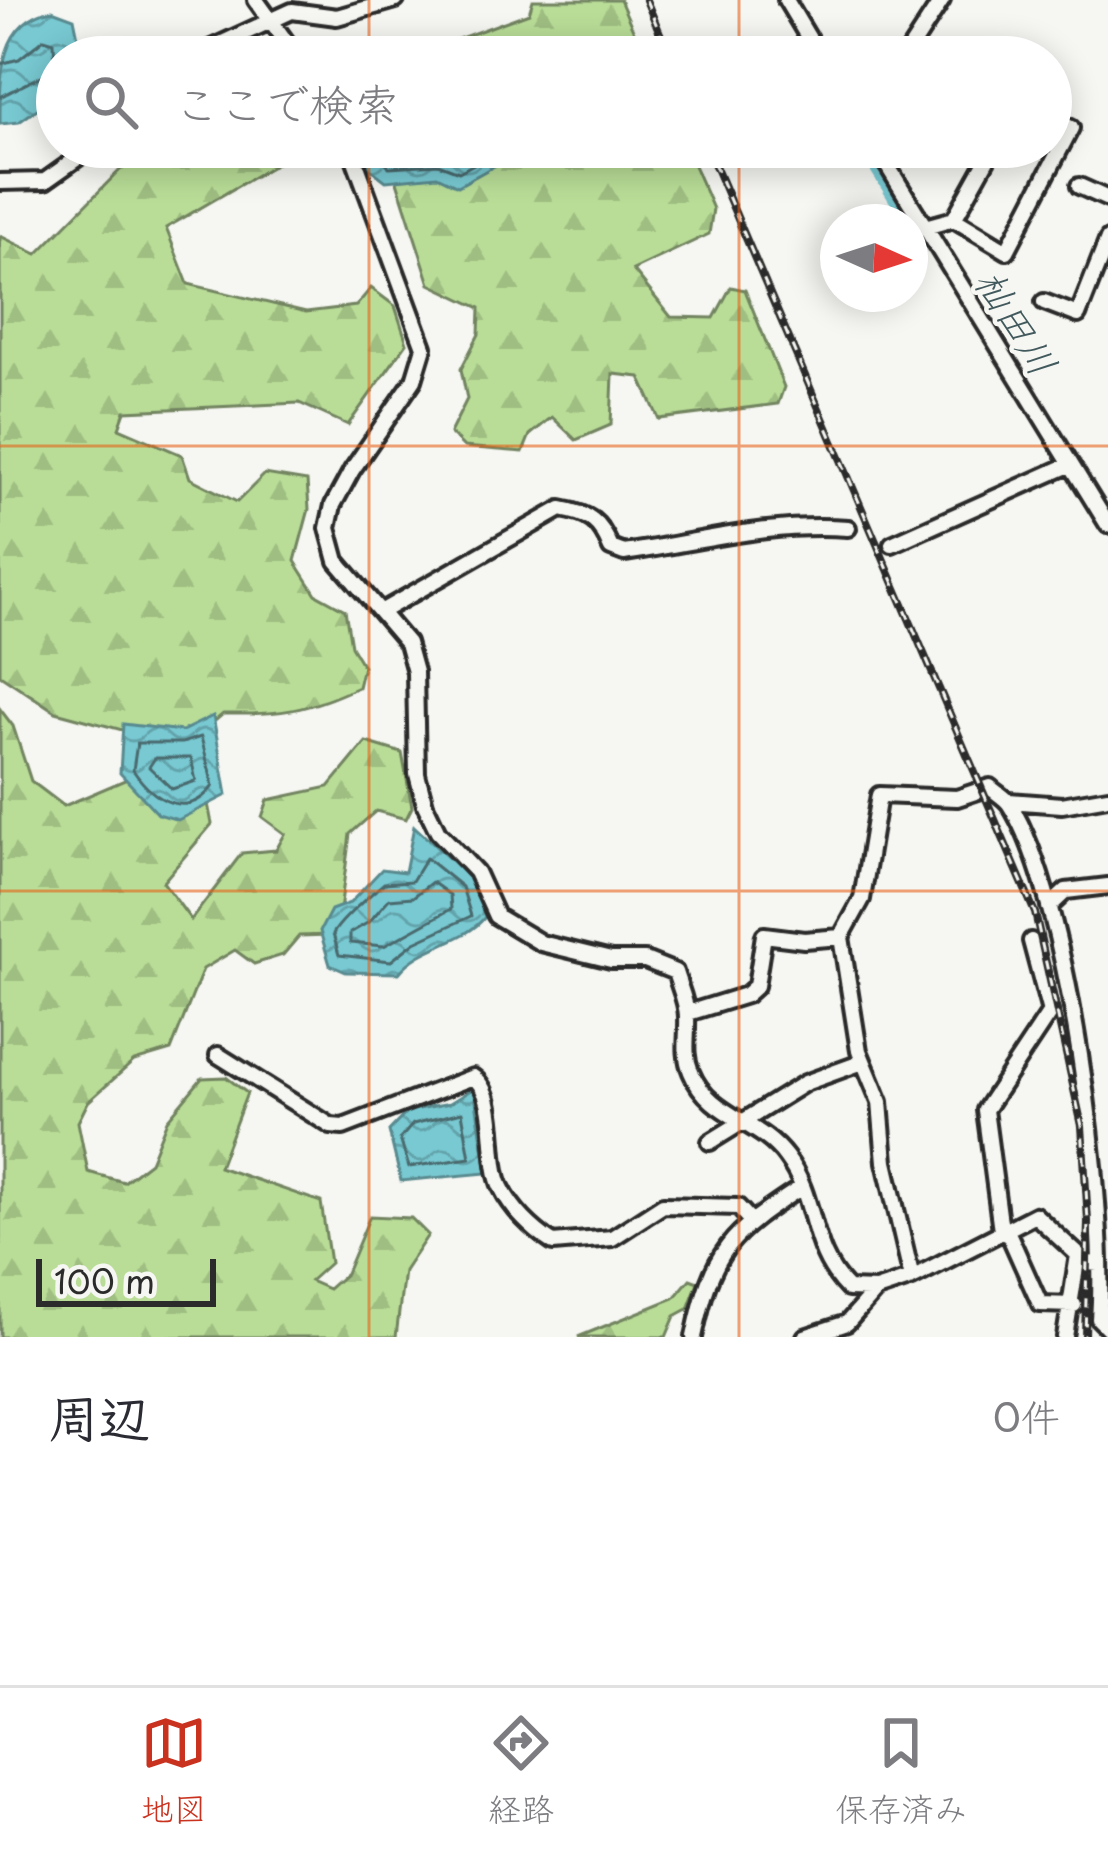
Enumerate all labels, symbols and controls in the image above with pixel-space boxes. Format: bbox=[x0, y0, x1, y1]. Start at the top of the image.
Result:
search box bbox=[36, 36, 1072, 168]
text: ここで検索 bbox=[174, 68, 399, 136]
icon: search bbox=[78, 69, 144, 135]
north arrow bbox=[820, 204, 928, 312]
water label: 杣田川 bbox=[962, 256, 1074, 386]
scale bar bbox=[36, 1253, 216, 1306]
text: 100 m bbox=[54, 1255, 155, 1305]
text: 周辺 bbox=[48, 1377, 150, 1454]
text: 0件 bbox=[992, 1386, 1060, 1445]
tab: 地図 bbox=[141, 1710, 207, 1832]
tab: 経路 bbox=[488, 1710, 554, 1832]
tab: 保存済み bbox=[835, 1710, 967, 1832]

